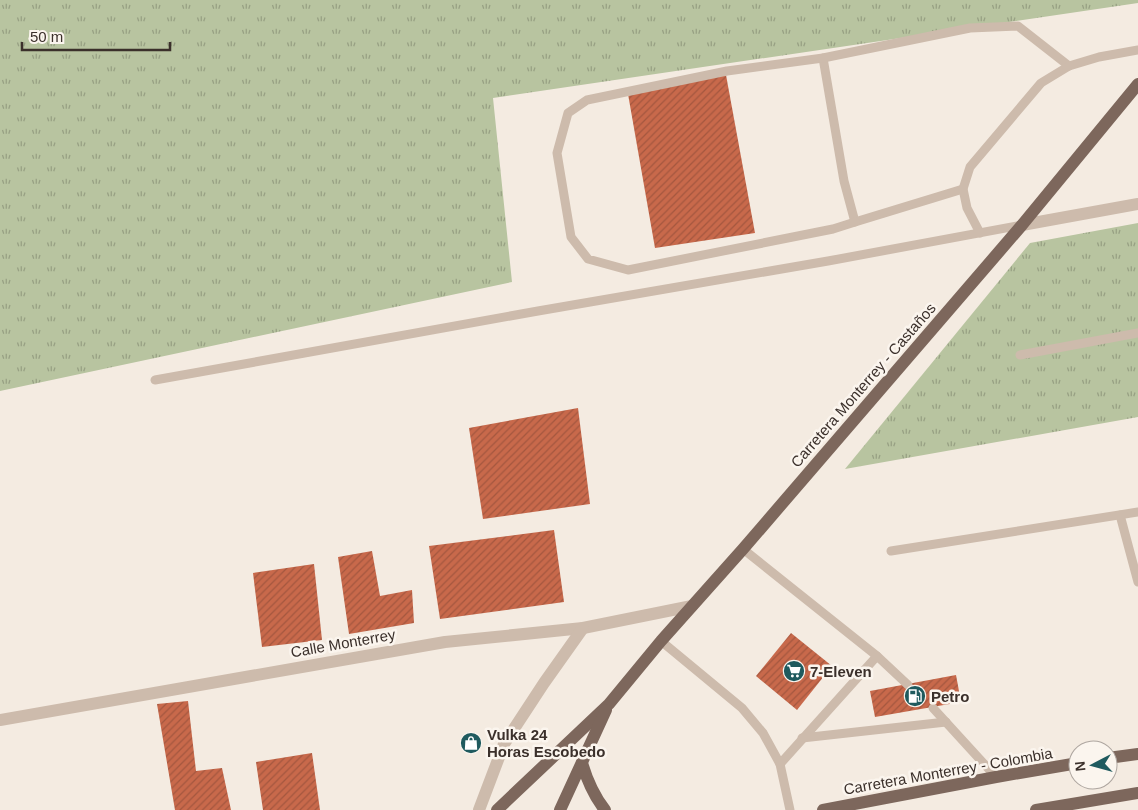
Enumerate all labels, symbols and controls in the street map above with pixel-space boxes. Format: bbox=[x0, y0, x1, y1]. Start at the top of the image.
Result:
scale bar bbox=[22, 20, 170, 52]
text: 50 m bbox=[30, 28, 63, 45]
street label: Carretera Monterrey - Castaños bbox=[787, 300, 939, 470]
street label: Calle Monterrey bbox=[289, 625, 397, 661]
supermarket icon: 7-Eleven bbox=[782, 659, 806, 683]
place label: 7-Eleven bbox=[810, 663, 872, 680]
fuel station icon: Petro bbox=[903, 684, 927, 708]
place label: Petro bbox=[931, 688, 969, 705]
place label: Vulka 24 Horas Escobedo bbox=[487, 726, 605, 760]
shop icon: Vulka 24 Horas Escobedo bbox=[459, 731, 483, 755]
north arrow bbox=[1068, 740, 1118, 790]
street label: Carretera Monterrey - Colombia bbox=[842, 744, 1054, 798]
text: N bbox=[1072, 760, 1089, 772]

